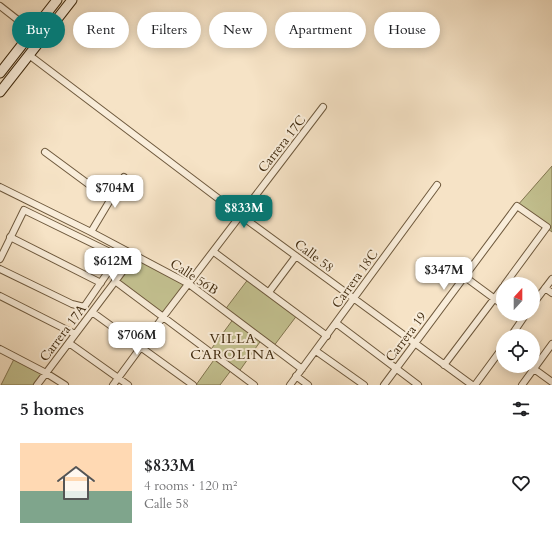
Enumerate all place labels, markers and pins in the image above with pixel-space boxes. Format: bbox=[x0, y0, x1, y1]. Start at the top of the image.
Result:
pin: $704M bbox=[87, 175, 143, 209]
pin: $833M bbox=[216, 195, 272, 229]
pin: $612M bbox=[85, 248, 141, 282]
pin: $347M bbox=[416, 257, 472, 291]
pin: $706M bbox=[109, 322, 165, 356]

